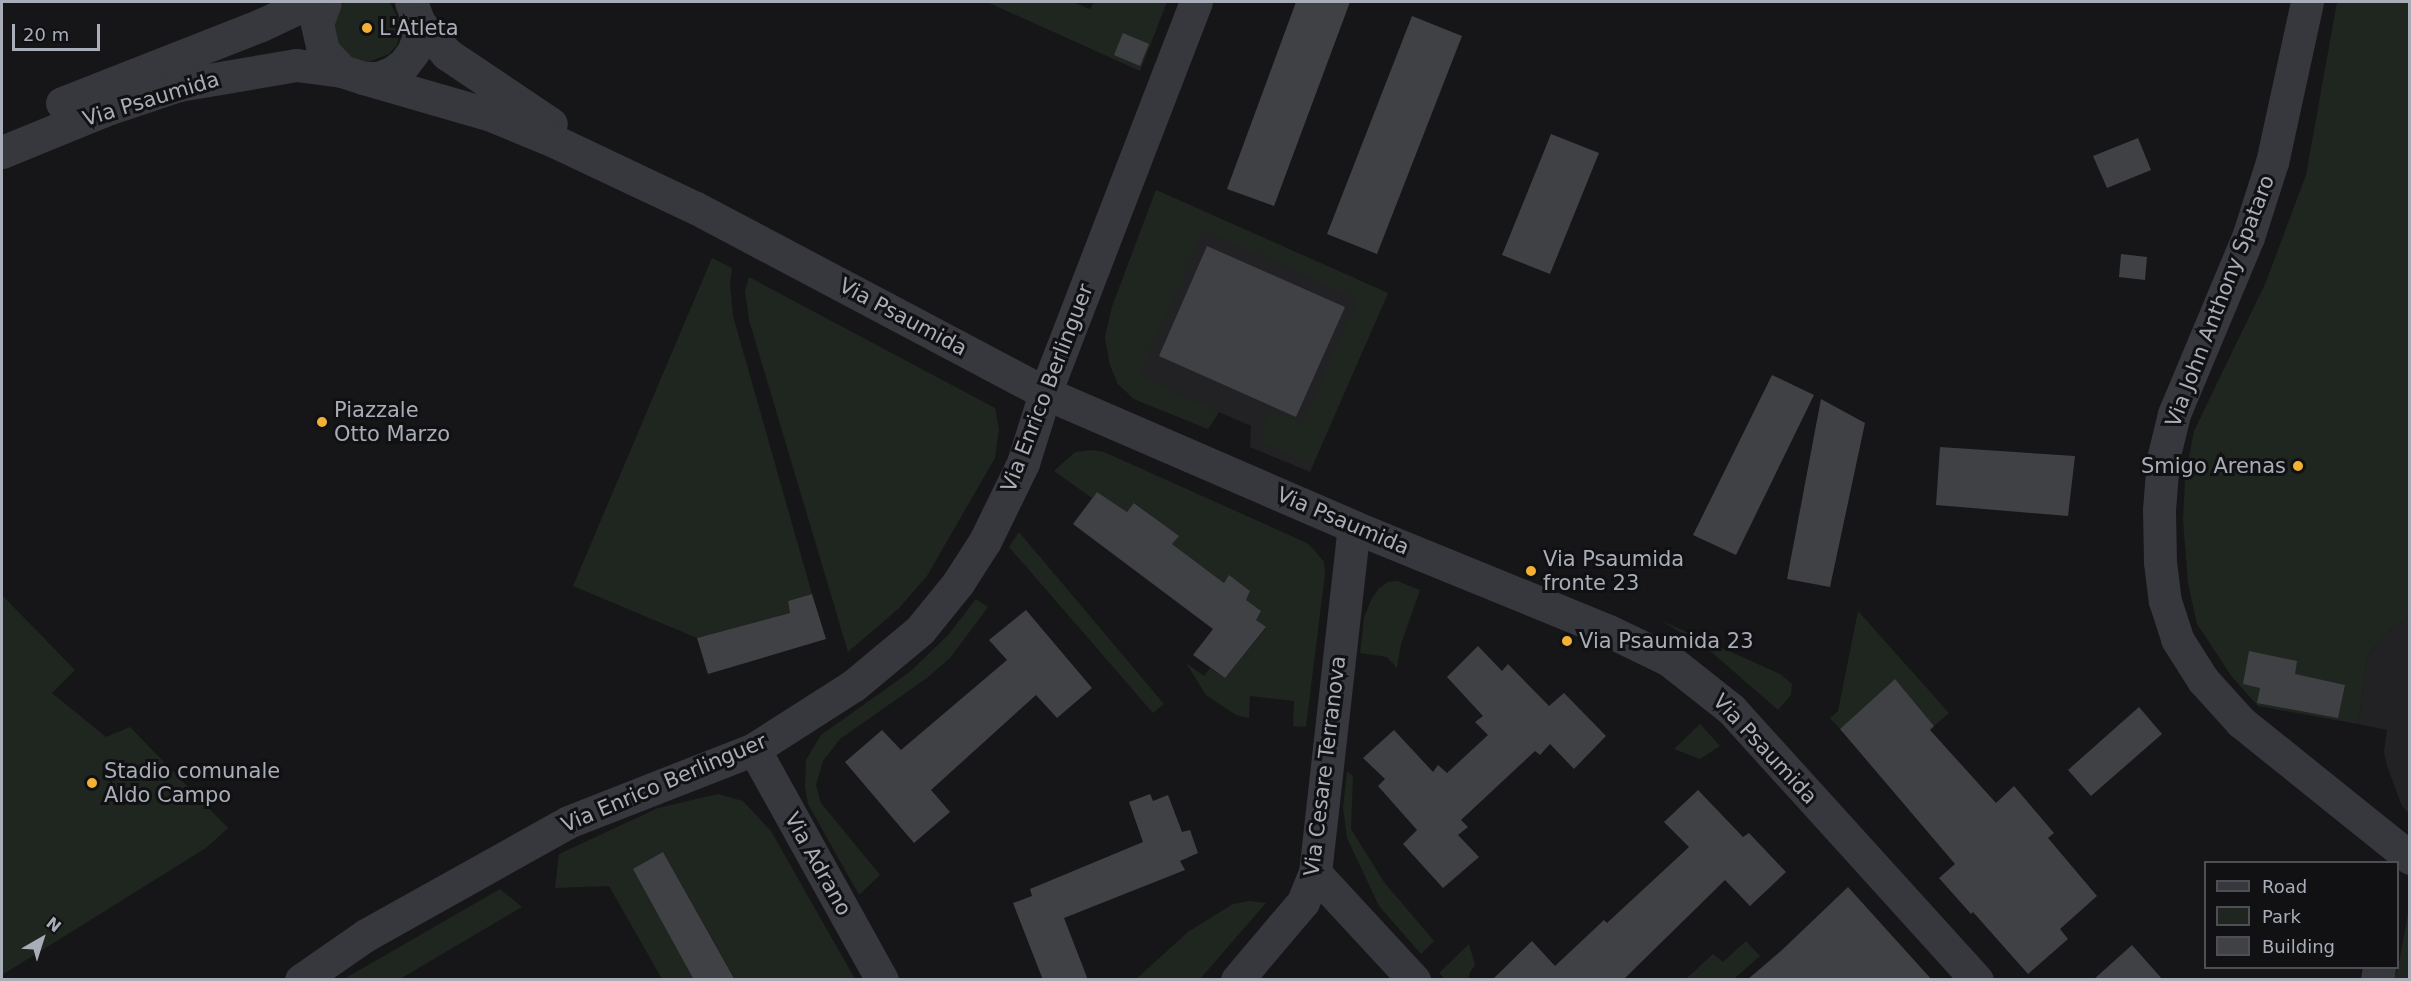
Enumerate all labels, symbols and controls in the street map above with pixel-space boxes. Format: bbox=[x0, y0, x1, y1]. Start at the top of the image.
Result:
scale bar bbox=[15, 12, 104, 50]
place label: L'Atleta bbox=[379, 15, 459, 41]
marker: L'Atleta bbox=[360, 21, 374, 35]
text: 20 m bbox=[23, 24, 69, 45]
street label: Via Psaumida bbox=[80, 66, 222, 132]
street label: Via John Anthony Spataro bbox=[2160, 172, 2280, 430]
street label: Via Psaumida bbox=[835, 273, 971, 361]
street label: Via Enrico Berlinguer bbox=[996, 281, 1098, 495]
place label: Piazzale Otto Marzo bbox=[334, 397, 450, 447]
marker: Piazzale Otto Marzo bbox=[315, 415, 329, 429]
place label: Smigo Arenas bbox=[2141, 453, 2286, 479]
marker: Smigo Arenas bbox=[2291, 459, 2305, 473]
street label: Via Psaumida bbox=[1273, 482, 1413, 560]
place label: Via Psaumida fronte 23 bbox=[1543, 546, 1684, 596]
marker: Via Psaumida fronte 23 bbox=[1524, 564, 1538, 578]
place label: Via Psaumida 23 bbox=[1579, 628, 1754, 654]
marker: Via Psaumida 23 bbox=[1560, 634, 1574, 648]
street label: Via Cesare Terranova bbox=[1299, 654, 1351, 878]
street label: Via Psaumida bbox=[1708, 689, 1822, 809]
street label: Via Enrico Berlinguer bbox=[558, 728, 770, 838]
place label: Stadio comunale Aldo Campo bbox=[104, 758, 280, 808]
marker: Stadio comunale Aldo Campo bbox=[85, 776, 99, 790]
street label: Via Adrano bbox=[779, 808, 857, 920]
legend bbox=[2204, 861, 2399, 969]
text: Road bbox=[2262, 876, 2307, 897]
text: Park bbox=[2262, 906, 2301, 927]
north arrow bbox=[12, 909, 72, 969]
text: N bbox=[42, 913, 65, 936]
text: Building bbox=[2262, 936, 2335, 957]

